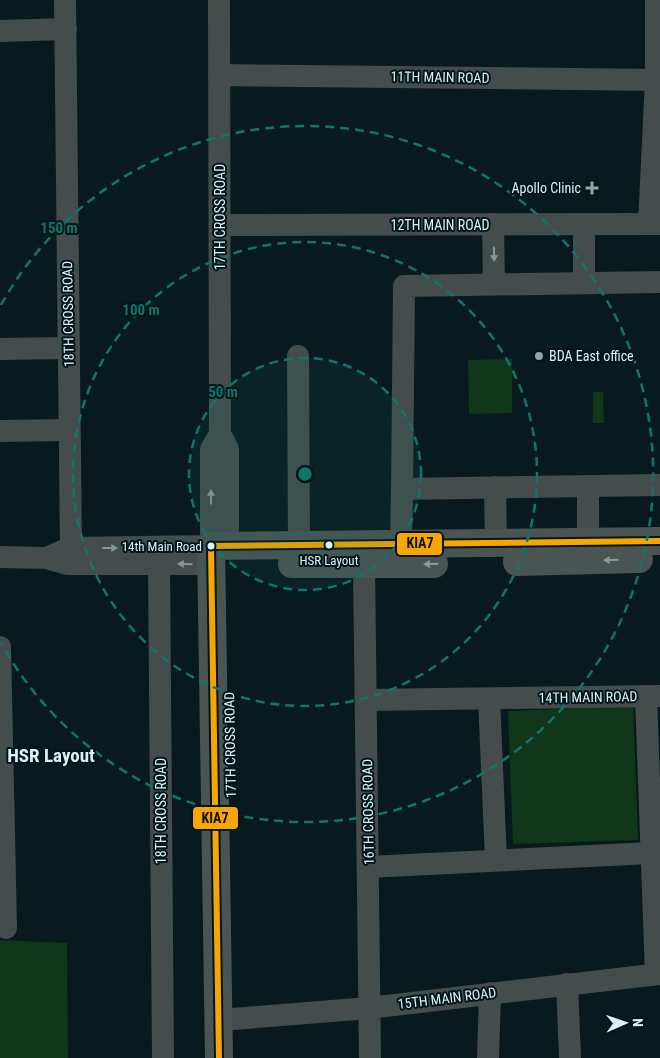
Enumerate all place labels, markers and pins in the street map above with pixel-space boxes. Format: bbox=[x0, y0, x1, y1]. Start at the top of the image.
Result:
place label: Apollo Clinic bbox=[512, 180, 581, 196]
marker: Apollo Clinic bbox=[585, 181, 599, 195]
place label: BDA East office bbox=[549, 348, 634, 364]
marker: BDA East office bbox=[533, 350, 545, 362]
centre of rings bbox=[296, 465, 314, 483]
place label: 14th Main Road bbox=[122, 539, 202, 554]
marker: HSR Layout bbox=[324, 540, 334, 550]
marker: 14th Main Road bbox=[206, 541, 216, 551]
place label: HSR Layout bbox=[300, 553, 359, 568]

